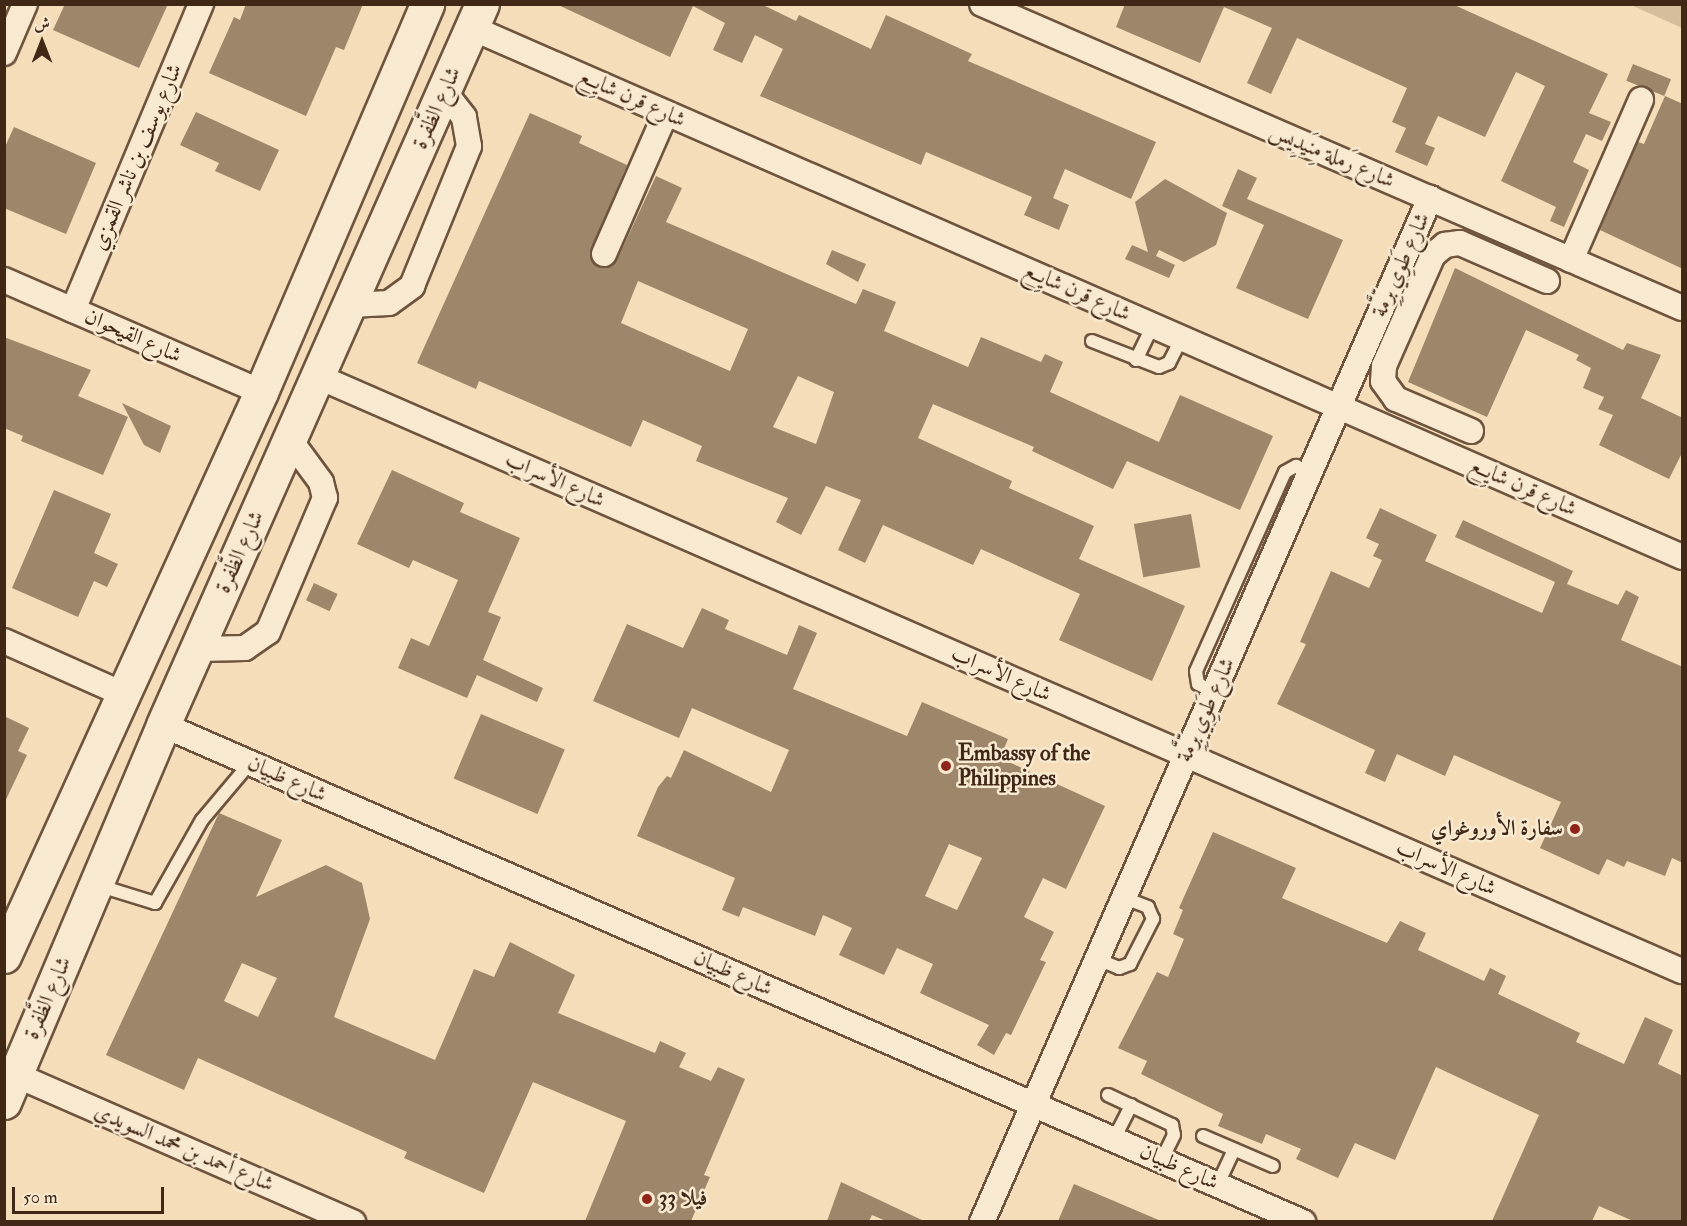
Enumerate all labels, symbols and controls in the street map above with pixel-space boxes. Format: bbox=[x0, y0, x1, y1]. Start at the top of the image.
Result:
north arrow bbox=[12, 12, 72, 72]
text: ش bbox=[34, 14, 50, 34]
street label: شارع يوسف بن ناشر القمزي bbox=[86, 60, 188, 254]
street label: شارع الظَّفرة bbox=[407, 63, 467, 153]
street label: شارع قرن شايِع bbox=[574, 63, 690, 133]
street label: شارع رَملة مِنَيدِيس bbox=[1265, 118, 1399, 194]
street label: شارع طَوِي بِرِّمَّة bbox=[1366, 209, 1436, 321]
street label: شارع قرن شايِع bbox=[1019, 257, 1135, 327]
street label: شارع القيحوان bbox=[80, 303, 186, 369]
street label: شارع الأسراب bbox=[501, 446, 609, 514]
street label: شارع قرن شايِع bbox=[1465, 452, 1581, 522]
street label: شارع الظَّفرة bbox=[210, 507, 270, 597]
street label: شارع الأسراب bbox=[947, 640, 1055, 708]
street label: شارع طَوِي بِرِّمَّة bbox=[1171, 654, 1241, 766]
place label: Embassy of the Philippines bbox=[958, 740, 1090, 792]
street label: شارع ظبيان bbox=[243, 750, 331, 808]
marker: Embassy of the Philippines bbox=[939, 759, 953, 773]
place label: سفارة الأوروغواي bbox=[1431, 816, 1563, 842]
marker: سفارة الأوروغواي bbox=[1568, 822, 1582, 836]
street label: شارع الأسراب bbox=[1392, 834, 1500, 902]
street label: شارع ظبيان bbox=[689, 944, 777, 1002]
street label: شارع الظَّفرة bbox=[19, 953, 77, 1043]
street label: شارع أحمد بن محمد السويدي bbox=[90, 1098, 278, 1198]
street label: شارع ظبيان bbox=[1135, 1138, 1223, 1196]
scale bar bbox=[15, 1175, 166, 1213]
text: 50 m bbox=[23, 1186, 58, 1209]
place label: فيلا 33 bbox=[659, 1186, 708, 1212]
marker: فيلا 33 bbox=[640, 1192, 654, 1206]

